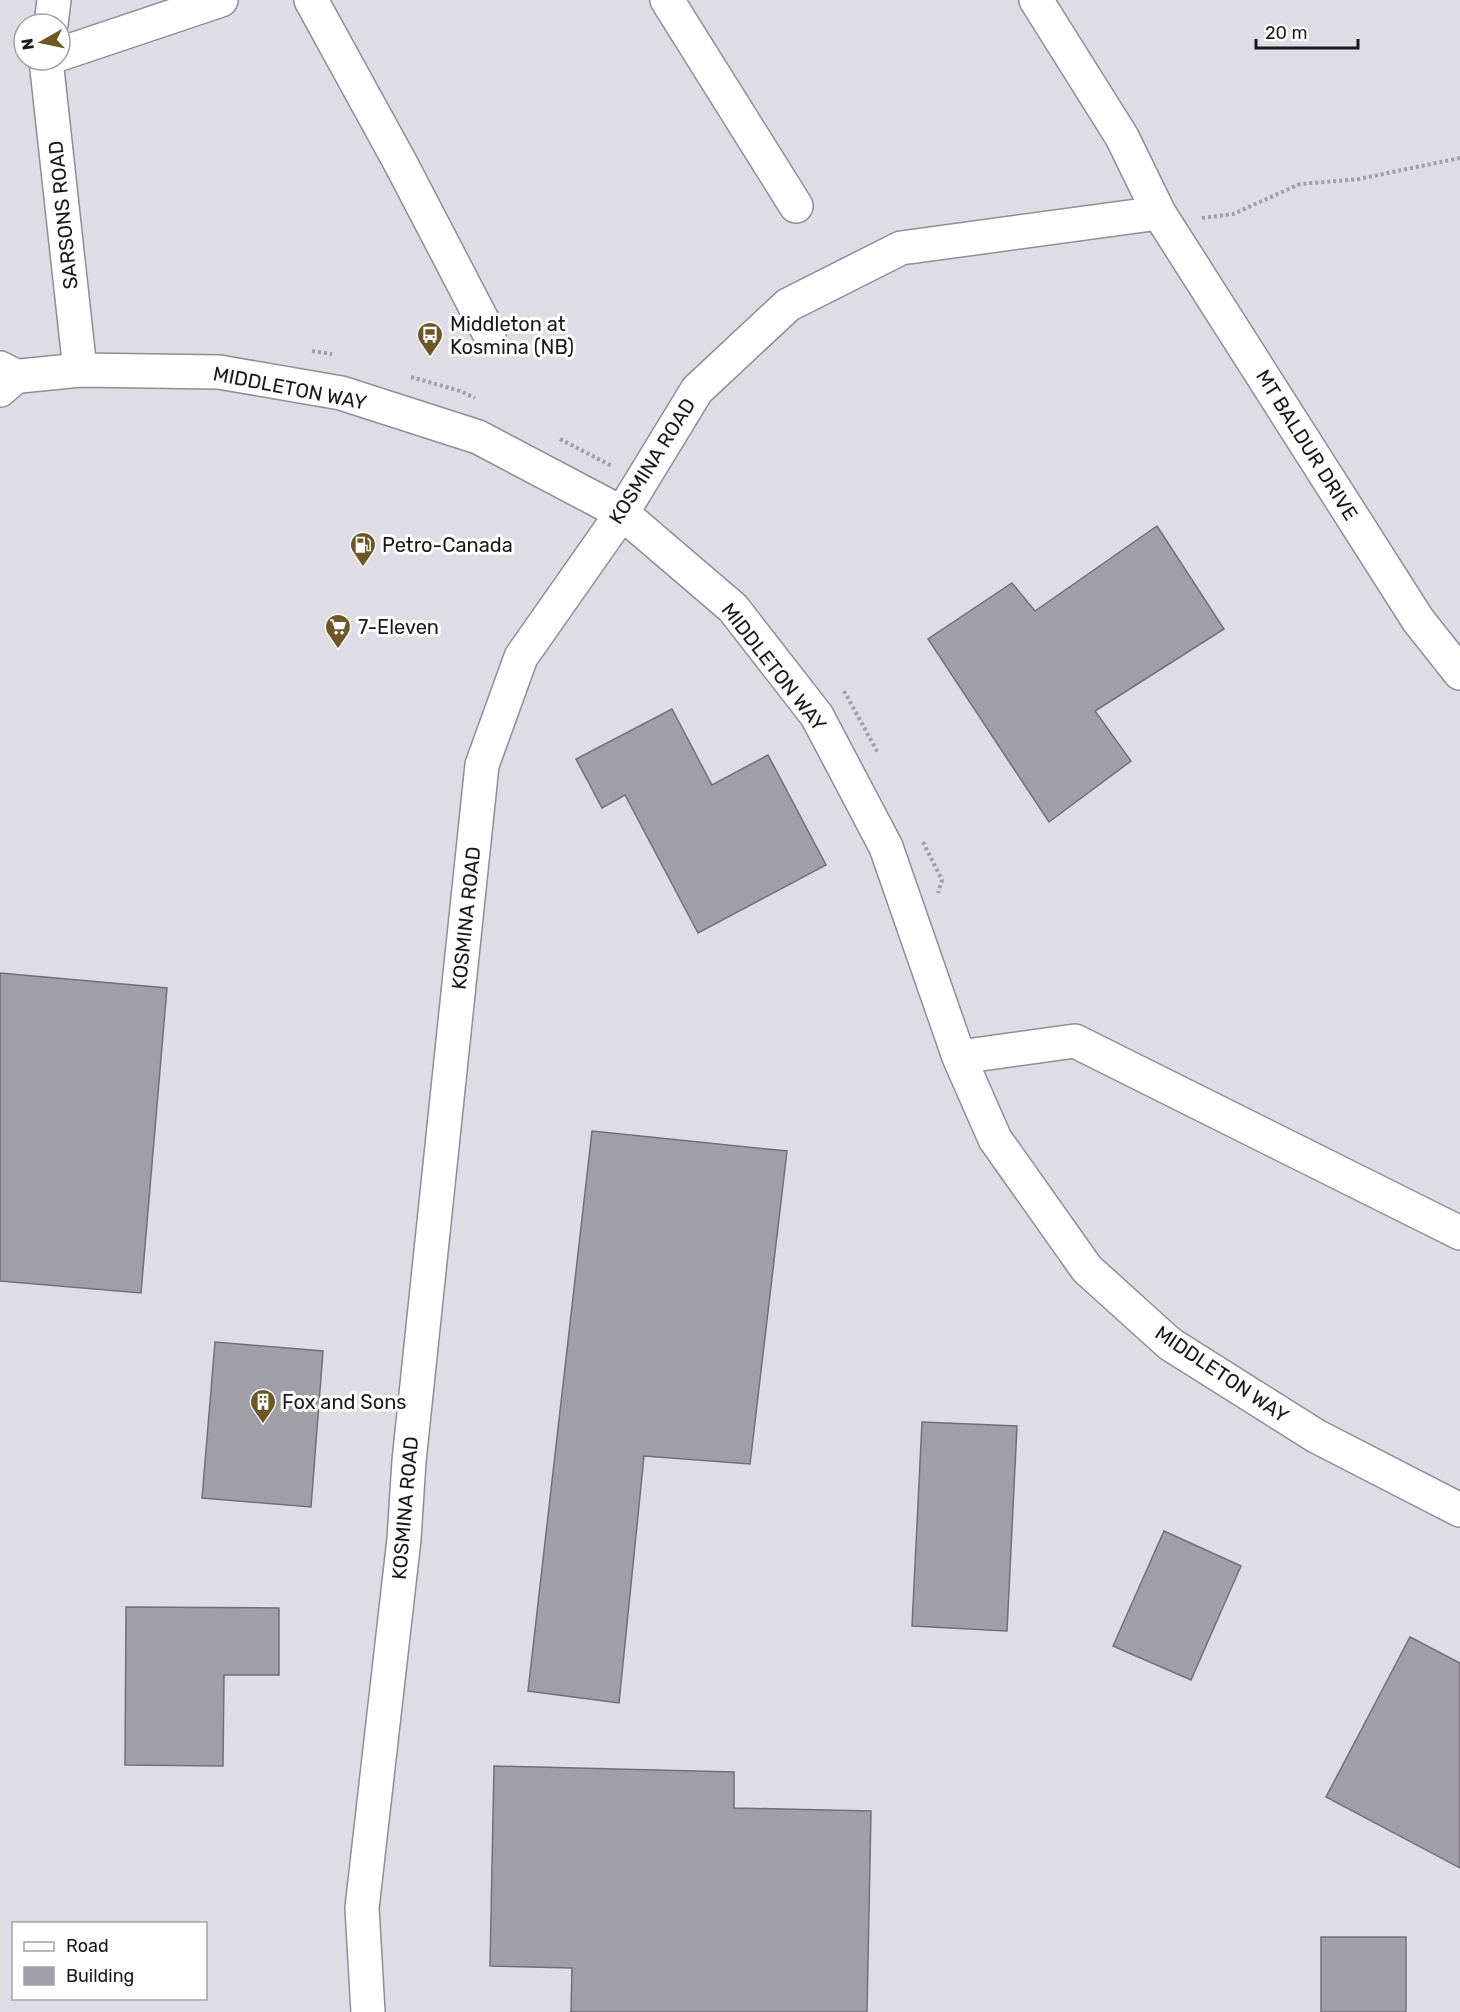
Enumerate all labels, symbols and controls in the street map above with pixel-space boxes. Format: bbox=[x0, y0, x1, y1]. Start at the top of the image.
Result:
north arrow bbox=[12, 12, 72, 72]
scale bar bbox=[1256, 12, 1358, 50]
text: 20 m bbox=[1265, 22, 1307, 44]
text: N bbox=[17, 37, 38, 51]
street label: SARSONS ROAD bbox=[43, 139, 83, 291]
place label: Middleton at Kosmina (NB) bbox=[450, 312, 574, 359]
bus stop icon: Middleton at Kosmina (NB) bbox=[415, 320, 445, 358]
street label: MIDDLETON WAY bbox=[211, 361, 369, 415]
street label: MT BALDUR DRIVE bbox=[1251, 365, 1363, 525]
street label: KOSMINA ROAD bbox=[604, 394, 700, 528]
fuel station icon: Petro-Canada bbox=[348, 530, 378, 568]
place label: Petro-Canada bbox=[382, 533, 513, 557]
street label: MIDDLETON WAY bbox=[717, 598, 832, 736]
supermarket icon: 7-Eleven bbox=[323, 612, 353, 650]
place label: 7-Eleven bbox=[358, 615, 439, 639]
street label: KOSMINA ROAD bbox=[447, 845, 485, 991]
street label: MIDDLETON WAY bbox=[1151, 1320, 1293, 1428]
building icon: Fox and Sons bbox=[248, 1387, 278, 1425]
place label: Fox and Sons bbox=[282, 1390, 407, 1414]
street label: KOSMINA ROAD bbox=[387, 1435, 423, 1581]
legend bbox=[12, 1922, 207, 2000]
text: Road bbox=[66, 1935, 109, 1957]
text: Building bbox=[66, 1965, 134, 1987]

